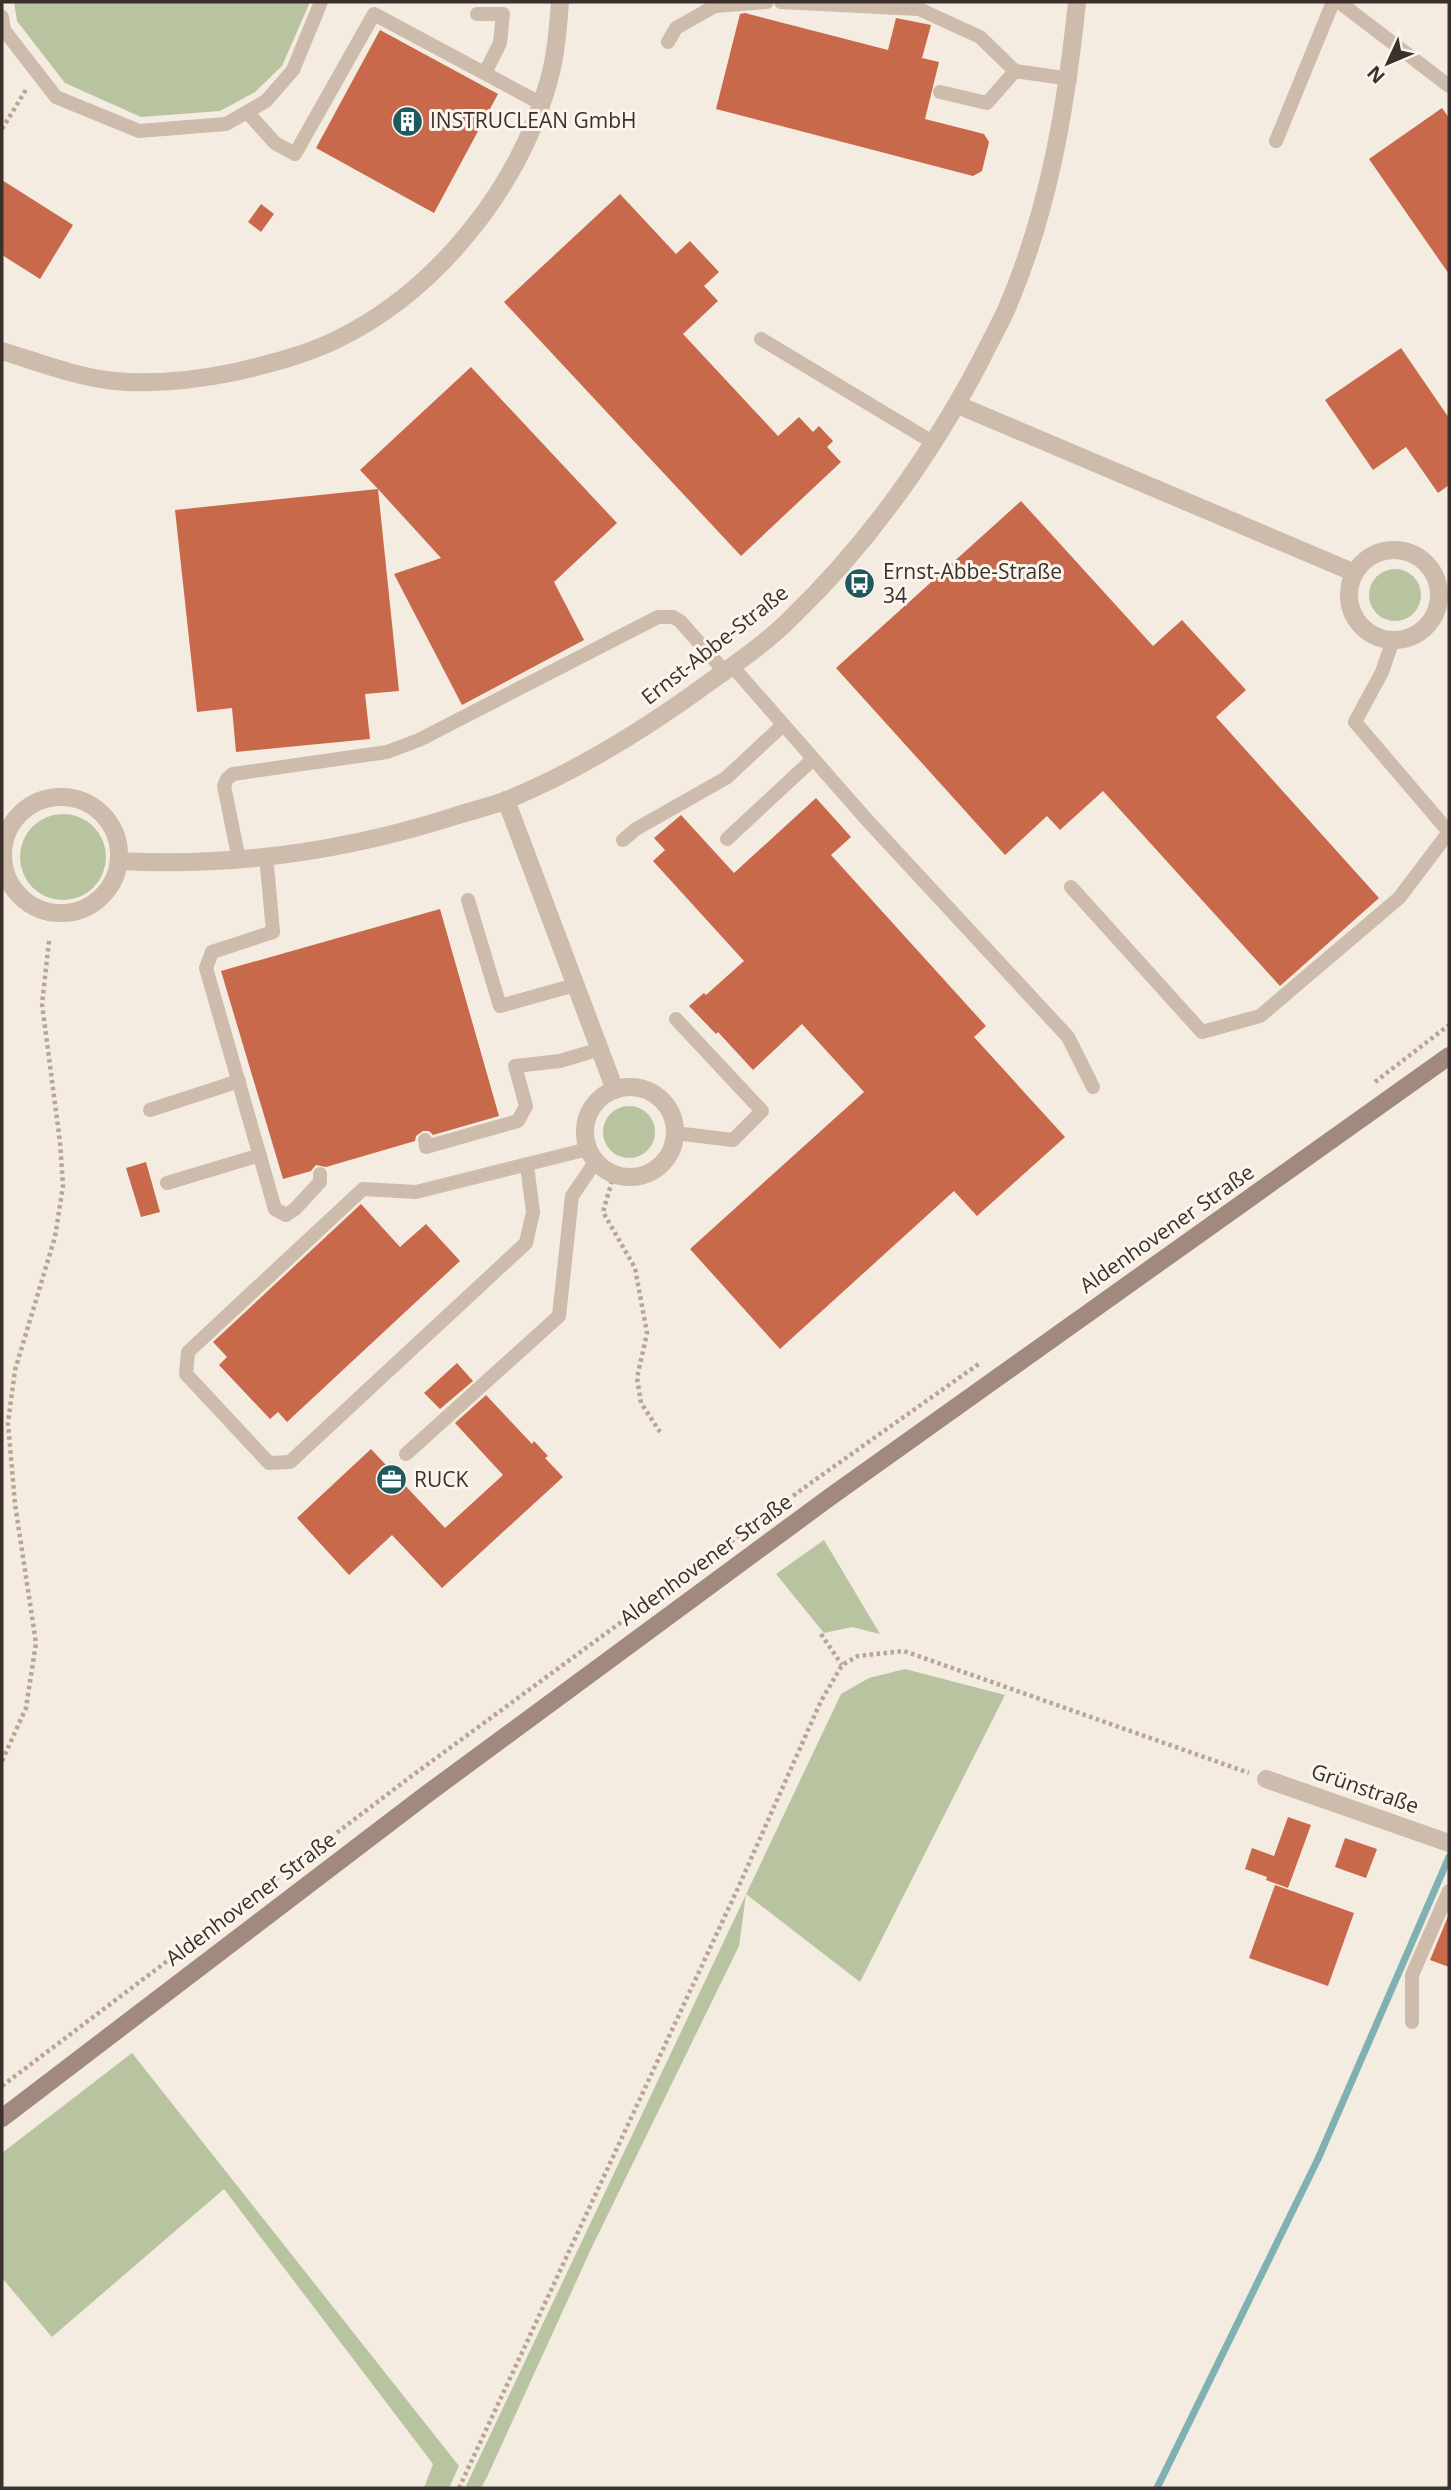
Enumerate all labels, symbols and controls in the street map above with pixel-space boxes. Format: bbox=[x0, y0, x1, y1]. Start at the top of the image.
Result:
north arrow bbox=[1353, 28, 1423, 98]
text: N bbox=[1361, 60, 1390, 89]
building icon: INSTRUCLEAN GmbH bbox=[390, 104, 424, 138]
place label: INSTRUCLEAN GmbH bbox=[430, 106, 636, 134]
place label: Ernst-Abbe-Straße 34 bbox=[883, 557, 1062, 609]
bus stop icon: Ernst-Abbe-Straße 34 bbox=[843, 567, 877, 601]
street label: Ernst-Abbe-Straße bbox=[635, 578, 794, 710]
street label: Aldenhovener Straße bbox=[1074, 1157, 1259, 1299]
office icon: RUCK bbox=[374, 1463, 408, 1497]
place label: RUCK bbox=[414, 1465, 468, 1493]
street label: Aldenhovener Straße bbox=[614, 1487, 797, 1631]
street label: Grünstraße bbox=[1308, 1757, 1423, 1820]
street label: Aldenhovener Straße bbox=[159, 1825, 341, 1972]

